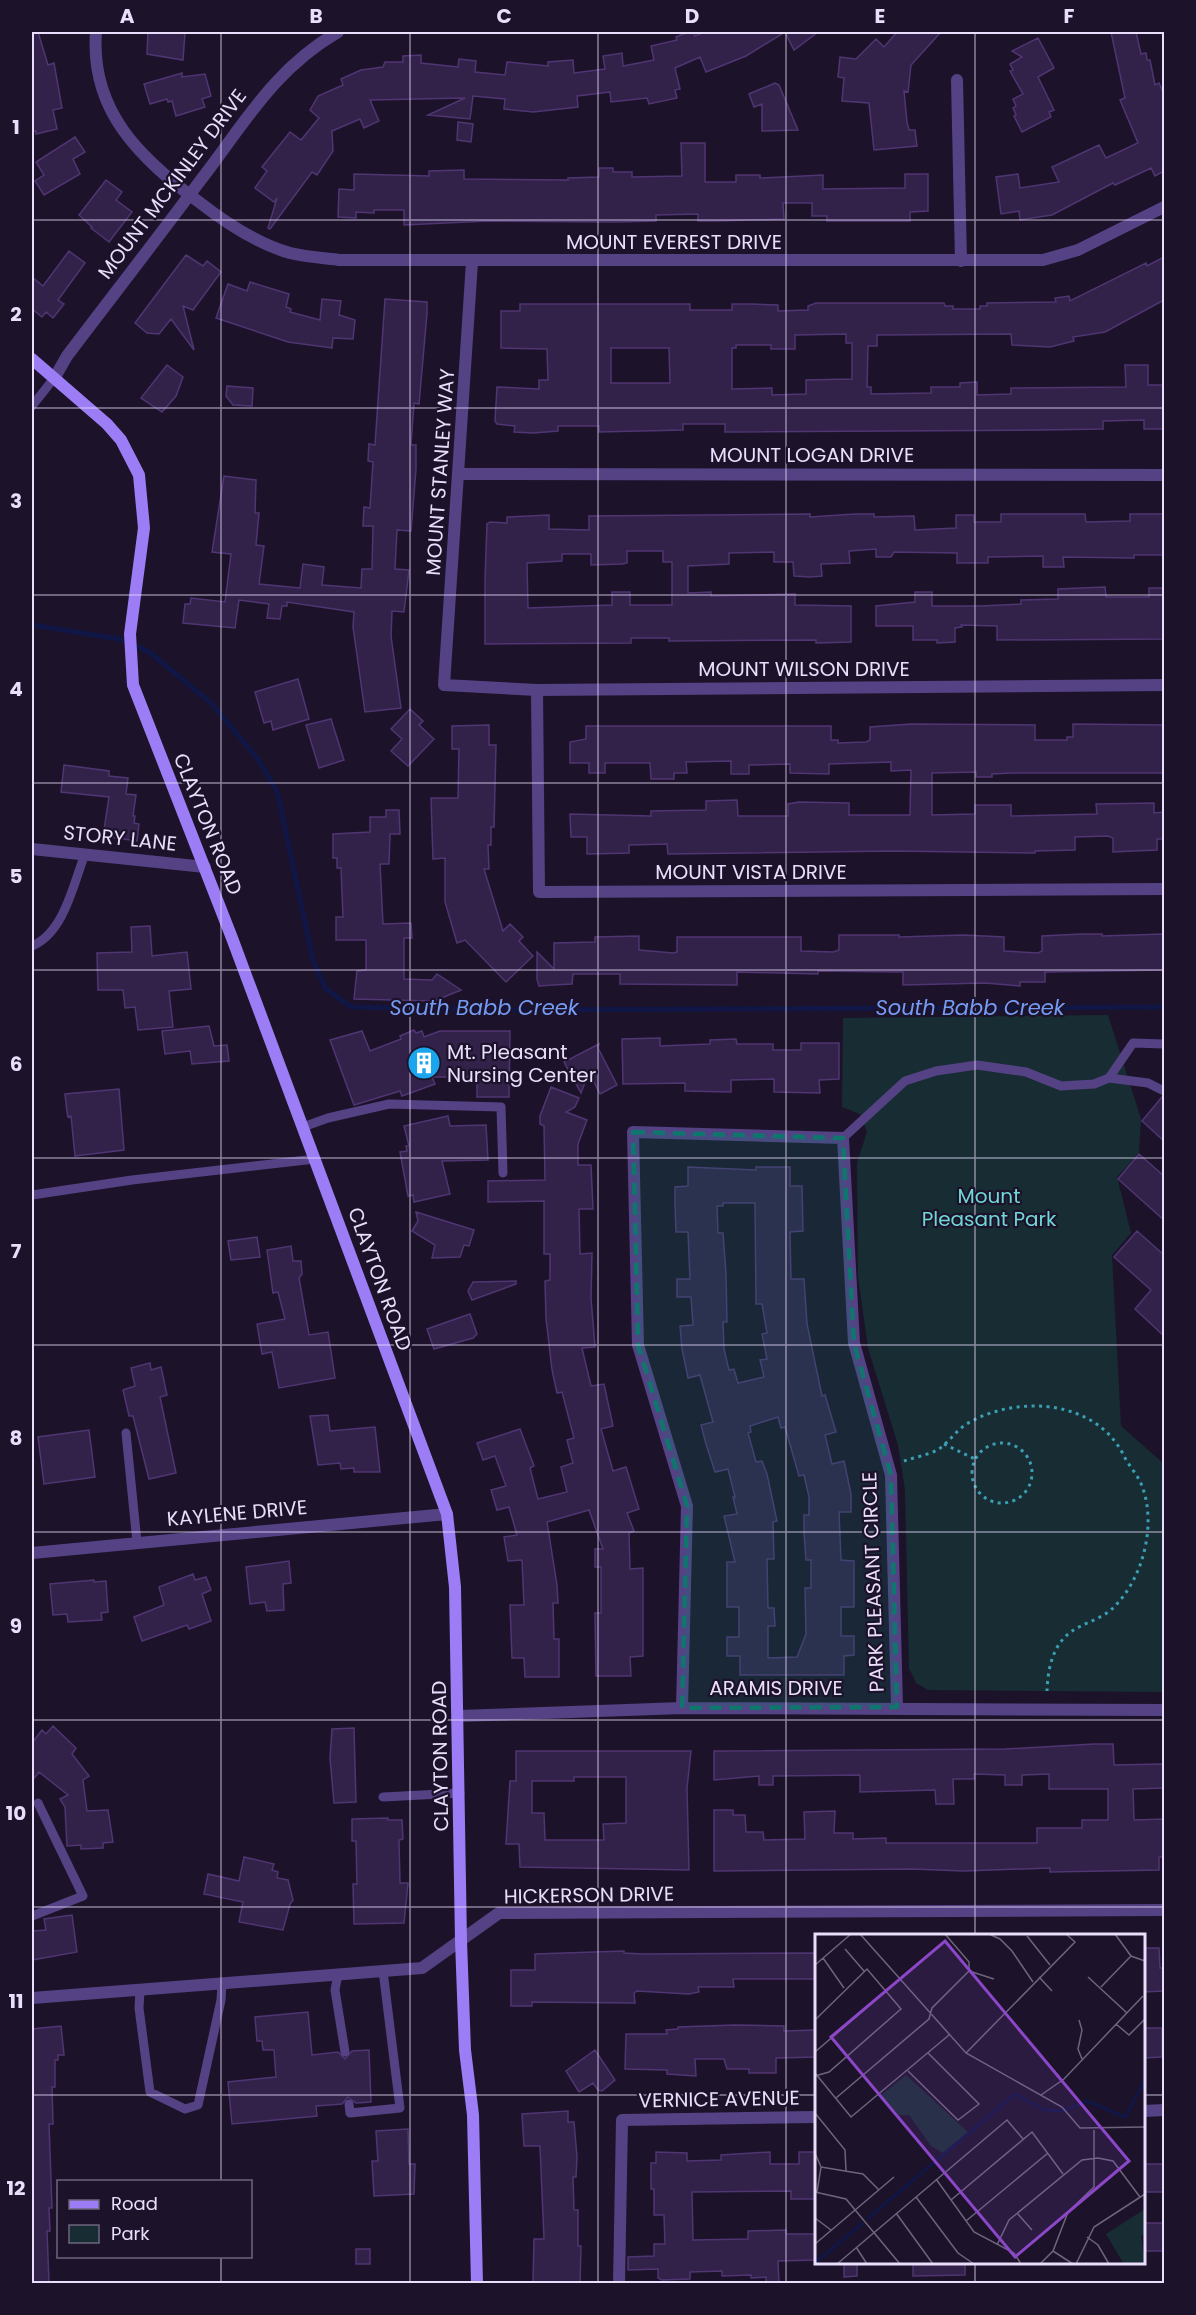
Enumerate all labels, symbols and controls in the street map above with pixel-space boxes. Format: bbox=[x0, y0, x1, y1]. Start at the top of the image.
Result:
text: A bbox=[120, 2, 135, 30]
text: B bbox=[309, 2, 323, 30]
text: C bbox=[496, 2, 512, 30]
text: D bbox=[685, 2, 699, 30]
text: E bbox=[875, 2, 885, 30]
text: F bbox=[1064, 2, 1075, 30]
street label: MOUNT MCKINLEY DRIVE bbox=[91, 83, 253, 285]
text: 1 bbox=[12, 113, 20, 141]
street label: MOUNT EVEREST DRIVE bbox=[566, 228, 782, 256]
text: 2 bbox=[10, 300, 22, 328]
street label: MOUNT STANLEY WAY bbox=[419, 367, 461, 576]
street label: MOUNT LOGAN DRIVE bbox=[710, 441, 914, 469]
text: 3 bbox=[10, 487, 22, 515]
street label: MOUNT WILSON DRIVE bbox=[698, 655, 910, 683]
text: 4 bbox=[9, 675, 23, 703]
street label: CLAYTON ROAD bbox=[167, 749, 249, 899]
street label: STORY LANE bbox=[62, 818, 178, 858]
street label: MOUNT VISTA DRIVE bbox=[655, 858, 847, 886]
text: 5 bbox=[10, 862, 23, 890]
water label: South Babb Creek bbox=[389, 993, 580, 1022]
water label: South Babb Creek bbox=[875, 993, 1066, 1022]
place label: Mt. Pleasant Nursing Center bbox=[447, 1038, 596, 1089]
building icon: Mt. Pleasant Nursing Center bbox=[406, 1045, 442, 1081]
text: 6 bbox=[10, 1050, 22, 1078]
park label: Mount Pleasant Park bbox=[922, 1182, 1057, 1233]
street label: CLAYTON ROAD bbox=[341, 1203, 419, 1355]
text: 7 bbox=[11, 1237, 22, 1265]
text: 8 bbox=[10, 1424, 22, 1452]
street label: PARK PLEASANT CIRCLE bbox=[855, 1471, 891, 1693]
street label: KAYLENE DRIVE bbox=[166, 1493, 308, 1533]
text: 9 bbox=[10, 1612, 22, 1640]
street label: ARAMIS DRIVE bbox=[709, 1674, 843, 1702]
street label: CLAYTON ROAD bbox=[425, 1680, 455, 1832]
text: 10 bbox=[6, 1799, 26, 1827]
street label: HICKERSON DRIVE bbox=[504, 1880, 674, 1910]
inset map bbox=[815, 1934, 1145, 2264]
text: 11 bbox=[8, 1987, 24, 2015]
street label: VERNICE AVENUE bbox=[638, 2084, 800, 2114]
text: 12 bbox=[7, 2174, 25, 2202]
legend bbox=[57, 2180, 252, 2258]
text: Road bbox=[111, 2191, 158, 2216]
text: Park bbox=[111, 2221, 150, 2246]

